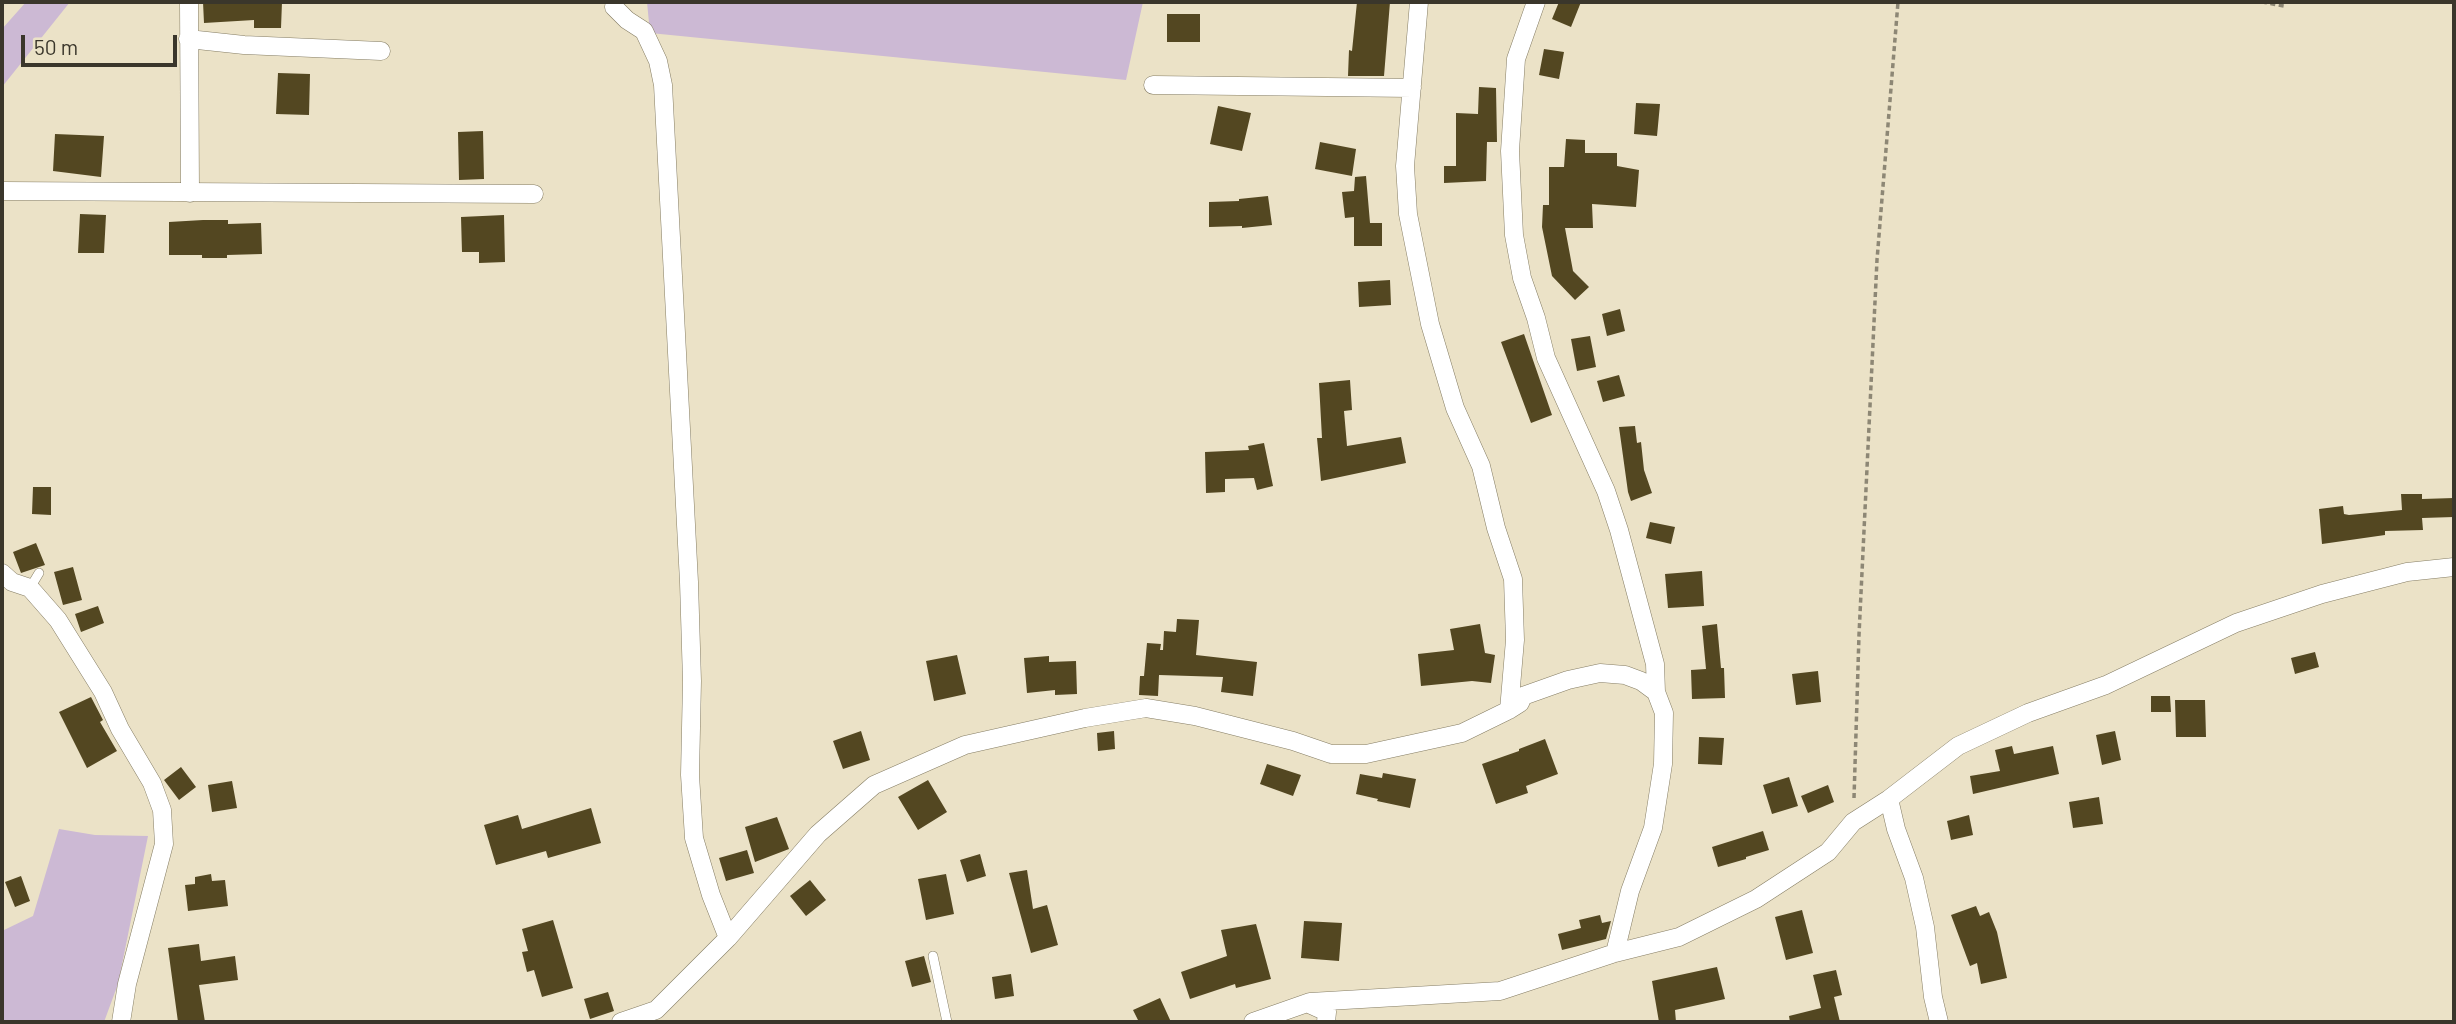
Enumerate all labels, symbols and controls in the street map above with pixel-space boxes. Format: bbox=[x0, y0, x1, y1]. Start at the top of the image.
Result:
scale bar bbox=[24, 21, 180, 65]
text: 50 m bbox=[34, 34, 78, 59]

